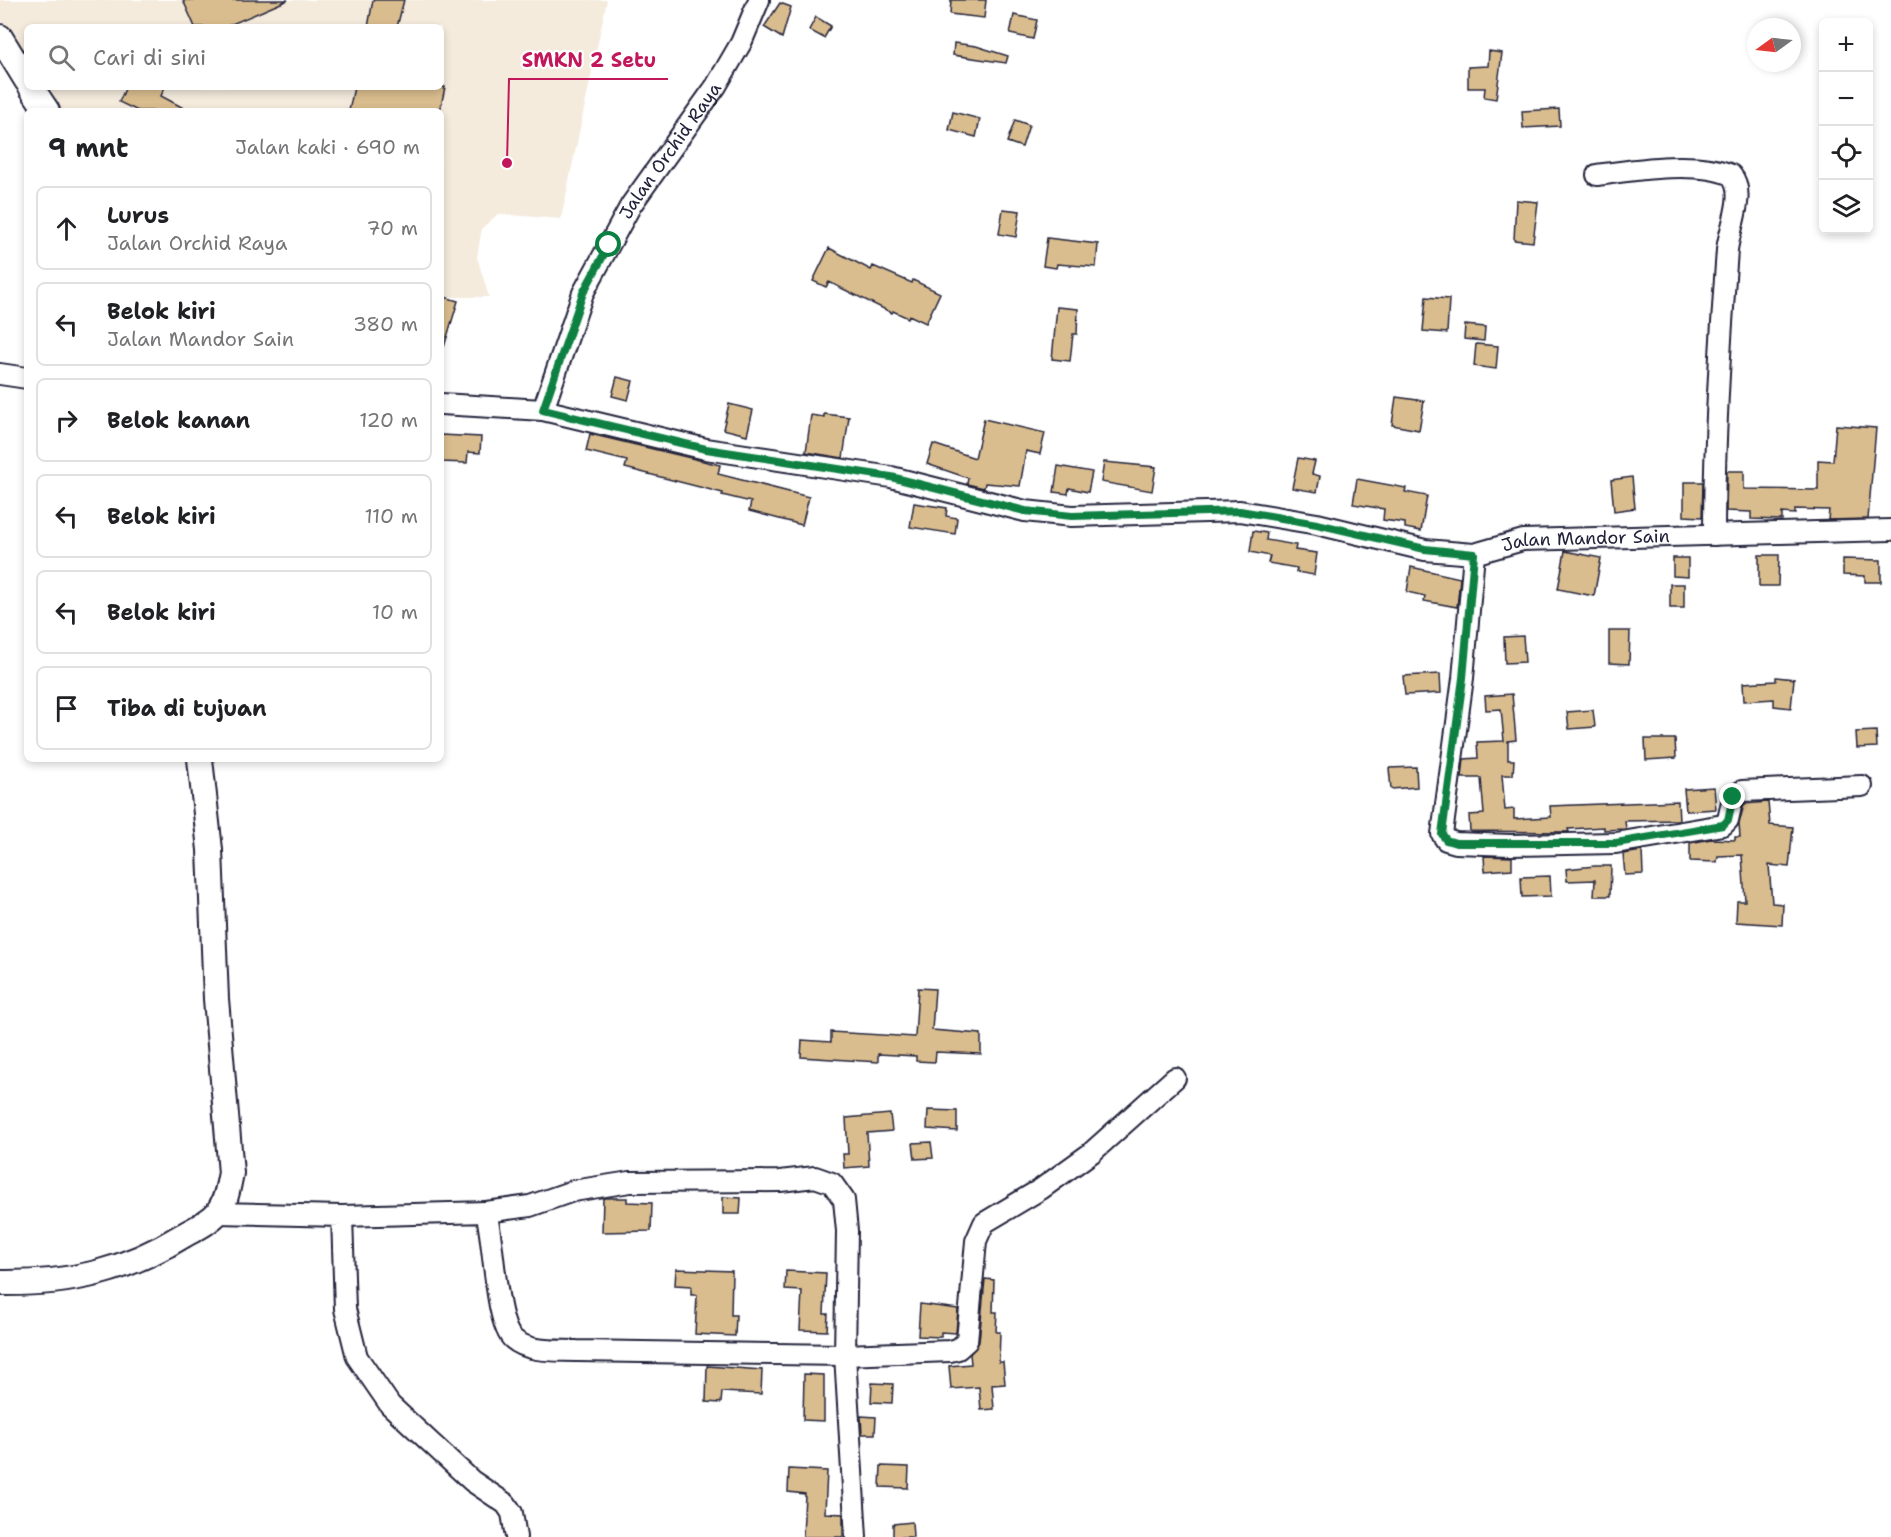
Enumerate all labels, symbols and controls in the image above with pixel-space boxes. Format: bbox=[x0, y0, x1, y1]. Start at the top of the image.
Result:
north arrow bbox=[1747, 18, 1801, 72]
map controls bbox=[1819, 18, 1873, 234]
button: + bbox=[1819, 18, 1873, 72]
search box bbox=[24, 24, 444, 90]
icon: search bbox=[45, 41, 78, 74]
callout: SMKN 2 Setu bbox=[509, 41, 668, 79]
text: Cari di sini bbox=[93, 43, 206, 72]
text: SMKN 2 Setu bbox=[522, 47, 656, 73]
button: − bbox=[1819, 72, 1873, 126]
street label: Jalan Orchid Raya bbox=[614, 77, 727, 223]
button: locate bbox=[1819, 126, 1873, 180]
text: 9 mnt bbox=[48, 130, 128, 165]
text: Jalan kaki · 690 m bbox=[235, 134, 420, 160]
button: layers bbox=[1819, 180, 1873, 234]
text: Lurus bbox=[107, 201, 169, 230]
icon: ahead bbox=[50, 212, 83, 245]
text: 70 m bbox=[366, 215, 418, 241]
text: Jalan Orchid Raya bbox=[107, 230, 287, 256]
route start bbox=[595, 231, 621, 257]
text: Belok kiri bbox=[107, 297, 216, 326]
icon: left bbox=[50, 308, 83, 341]
text: 380 m bbox=[353, 311, 418, 337]
text: Jalan Mandor Sain bbox=[107, 326, 294, 352]
icon: right bbox=[50, 404, 83, 437]
text: Belok kanan bbox=[107, 406, 250, 435]
text: 120 m bbox=[359, 407, 418, 433]
icon: left bbox=[50, 500, 83, 533]
text: Belok kiri bbox=[107, 502, 216, 531]
text: 110 m bbox=[364, 503, 418, 529]
street label: Jalan Mandor Sain bbox=[1499, 524, 1670, 558]
icon: left bbox=[50, 596, 83, 629]
text: Belok kiri bbox=[107, 598, 216, 627]
text: 10 m bbox=[372, 599, 418, 625]
icon: arrive bbox=[50, 692, 83, 725]
text: Tiba di tujuan bbox=[107, 694, 267, 723]
route end bbox=[1719, 783, 1745, 809]

